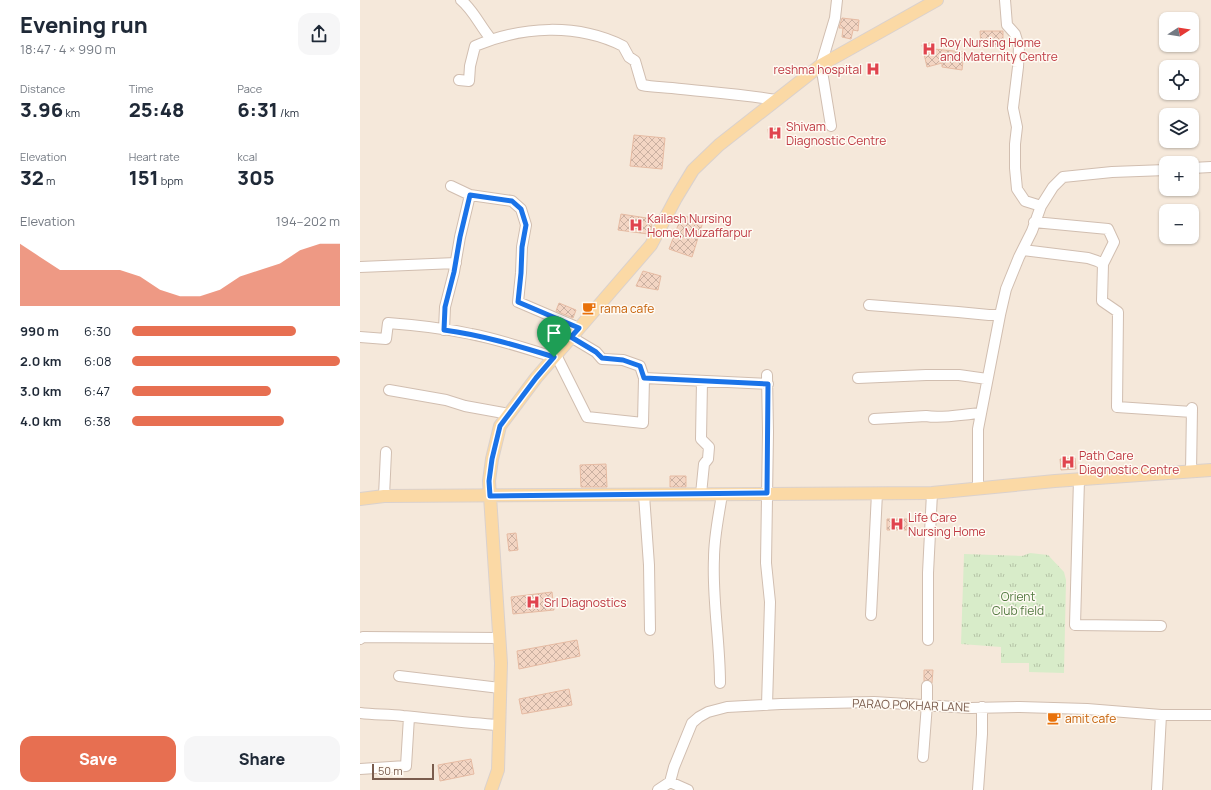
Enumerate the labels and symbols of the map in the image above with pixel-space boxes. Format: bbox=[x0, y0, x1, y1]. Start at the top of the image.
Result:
north arrow bbox=[1159, 12, 1199, 52]
place label: Roy Nursing Home and Maternity Centre bbox=[940, 34, 1058, 65]
hospital icon: Roy Nursing Home and Maternity Centre bbox=[921, 41, 937, 57]
place label: reshma hospital bbox=[773, 61, 862, 78]
hospital icon: reshma hospital bbox=[865, 61, 881, 77]
place label: Shivam Diagnostic Centre bbox=[786, 118, 886, 149]
hospital icon: Shivam Diagnostic Centre bbox=[767, 125, 783, 141]
place label: Kailash Nursing Home, Muzaffarpur bbox=[647, 210, 753, 241]
hospital icon: Kailash Nursing Home, Muzaffarpur bbox=[628, 217, 644, 233]
cafe icon: rama cafe bbox=[581, 300, 597, 316]
place label: rama cafe bbox=[600, 300, 654, 317]
pin bbox=[537, 316, 571, 357]
place label: Path Care Diagnostic Centre bbox=[1079, 447, 1179, 478]
hospital icon: Path Care Diagnostic Centre bbox=[1060, 454, 1076, 470]
place label: Life Care Nursing Home bbox=[908, 509, 986, 540]
hospital icon: Life Care Nursing Home bbox=[889, 516, 905, 532]
park label: Orient Club field bbox=[992, 588, 1044, 619]
hospital icon: Srl Diagnostics bbox=[525, 594, 541, 610]
place label: Srl Diagnostics bbox=[544, 594, 627, 611]
street label: PARAO POKHAR LANE bbox=[852, 694, 970, 716]
cafe icon: amit cafe bbox=[1046, 710, 1062, 726]
place label: amit cafe bbox=[1065, 710, 1116, 727]
scale bar bbox=[372, 762, 434, 781]

